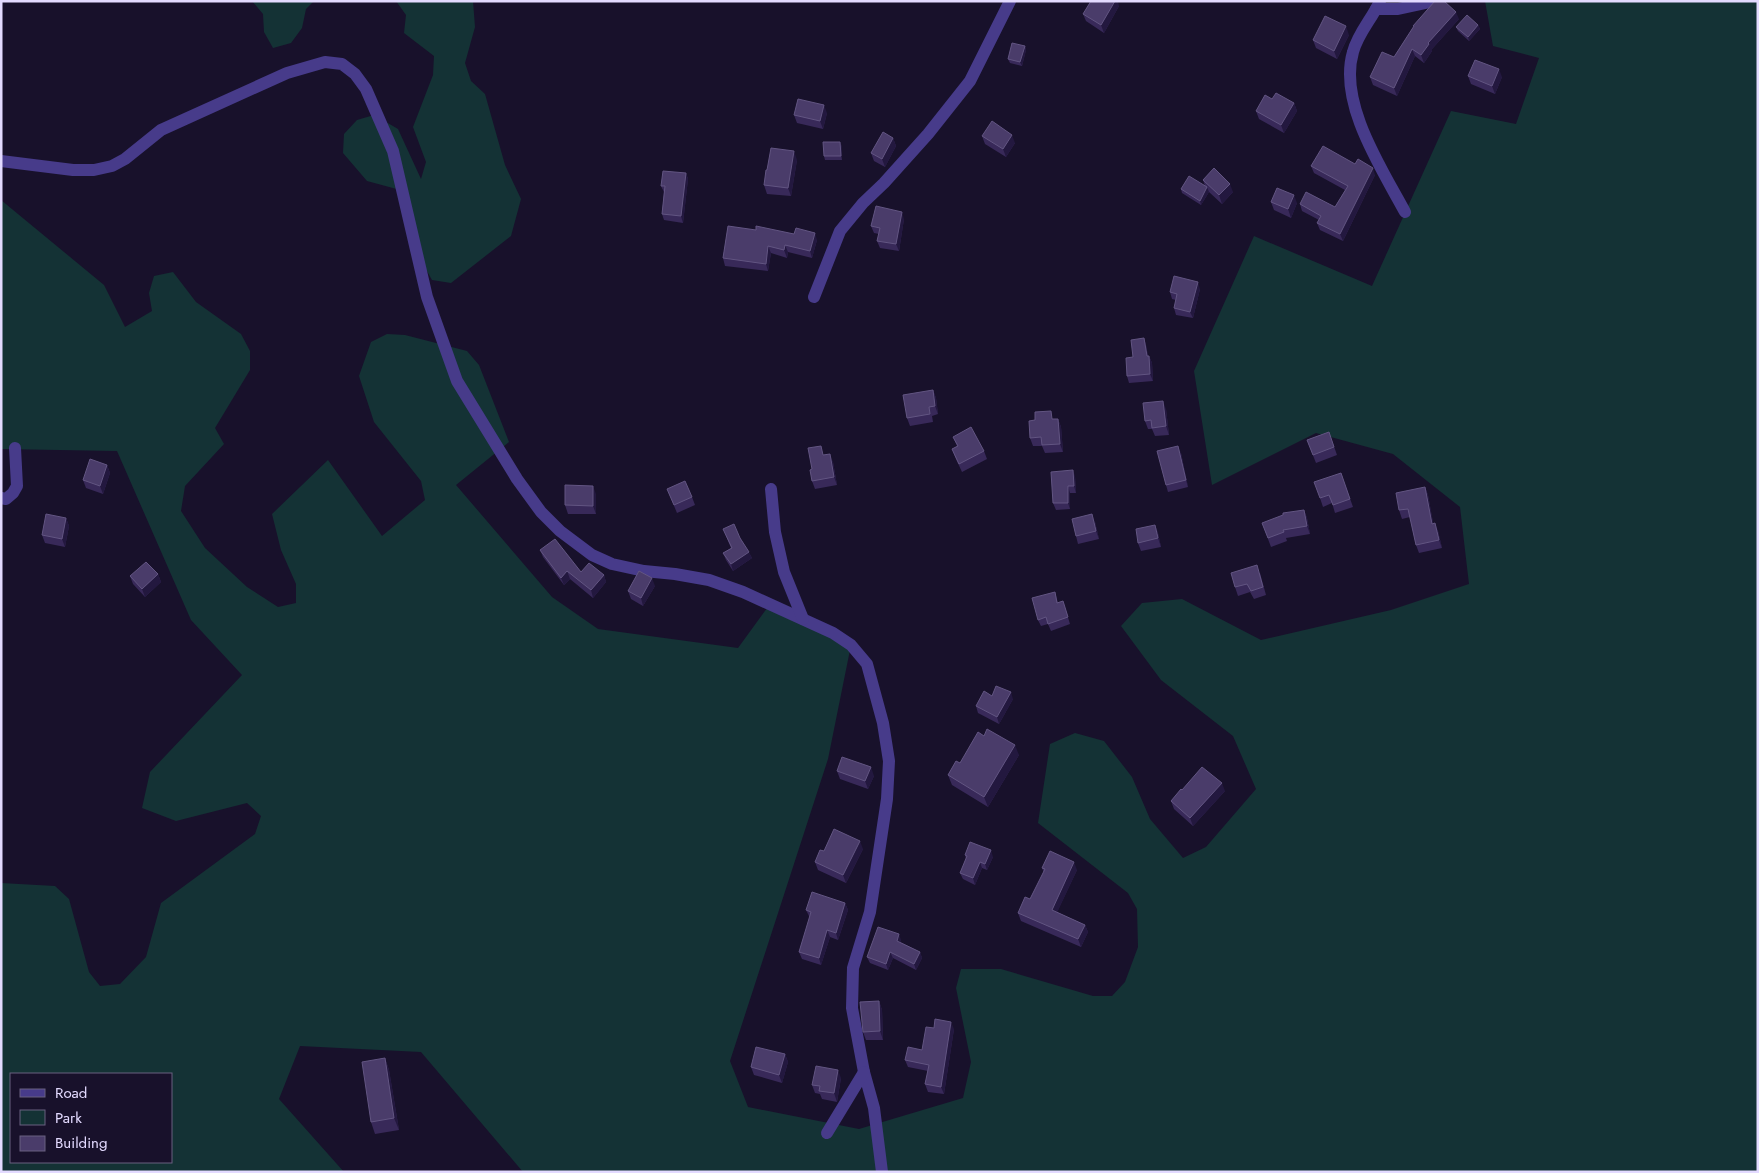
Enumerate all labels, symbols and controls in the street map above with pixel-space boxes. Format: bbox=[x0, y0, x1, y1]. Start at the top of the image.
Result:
legend bbox=[10, 1073, 172, 1163]
text: Road bbox=[55, 1082, 87, 1104]
text: Park bbox=[55, 1107, 82, 1129]
text: Building bbox=[55, 1132, 107, 1154]

